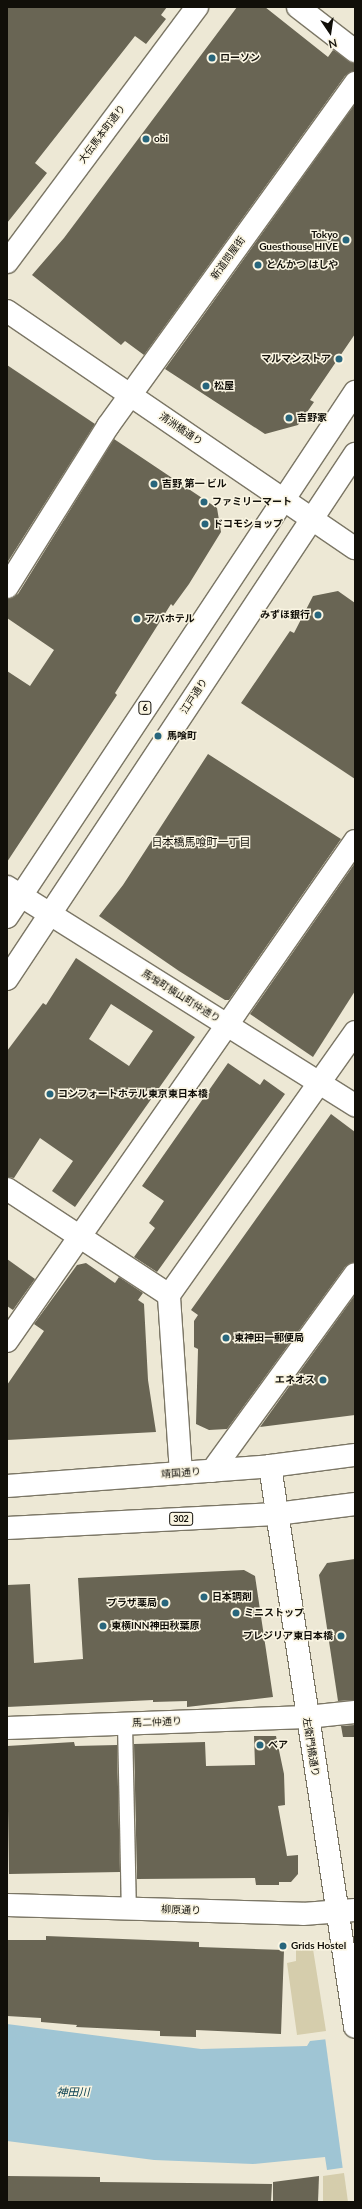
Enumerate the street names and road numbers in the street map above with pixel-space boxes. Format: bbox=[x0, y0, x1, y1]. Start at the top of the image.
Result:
street label: 大伝馬本町通り bbox=[76, 102, 128, 166]
street label: 新道問屋街 bbox=[208, 234, 248, 282]
street label: 清洲橋通り bbox=[157, 410, 205, 448]
street label: 江戸通り bbox=[178, 676, 210, 716]
road number: 6 bbox=[138, 701, 152, 715]
street label: 馬喰町横山町仲通り bbox=[140, 967, 222, 1025]
street label: 靖国通り bbox=[161, 1466, 201, 1480]
road number: 302 bbox=[169, 1512, 193, 1526]
street label: 馬二仲通り bbox=[132, 1715, 182, 1729]
street label: 左衛門橋通り bbox=[300, 1716, 322, 1778]
street label: 柳原通り bbox=[161, 1903, 201, 1917]

